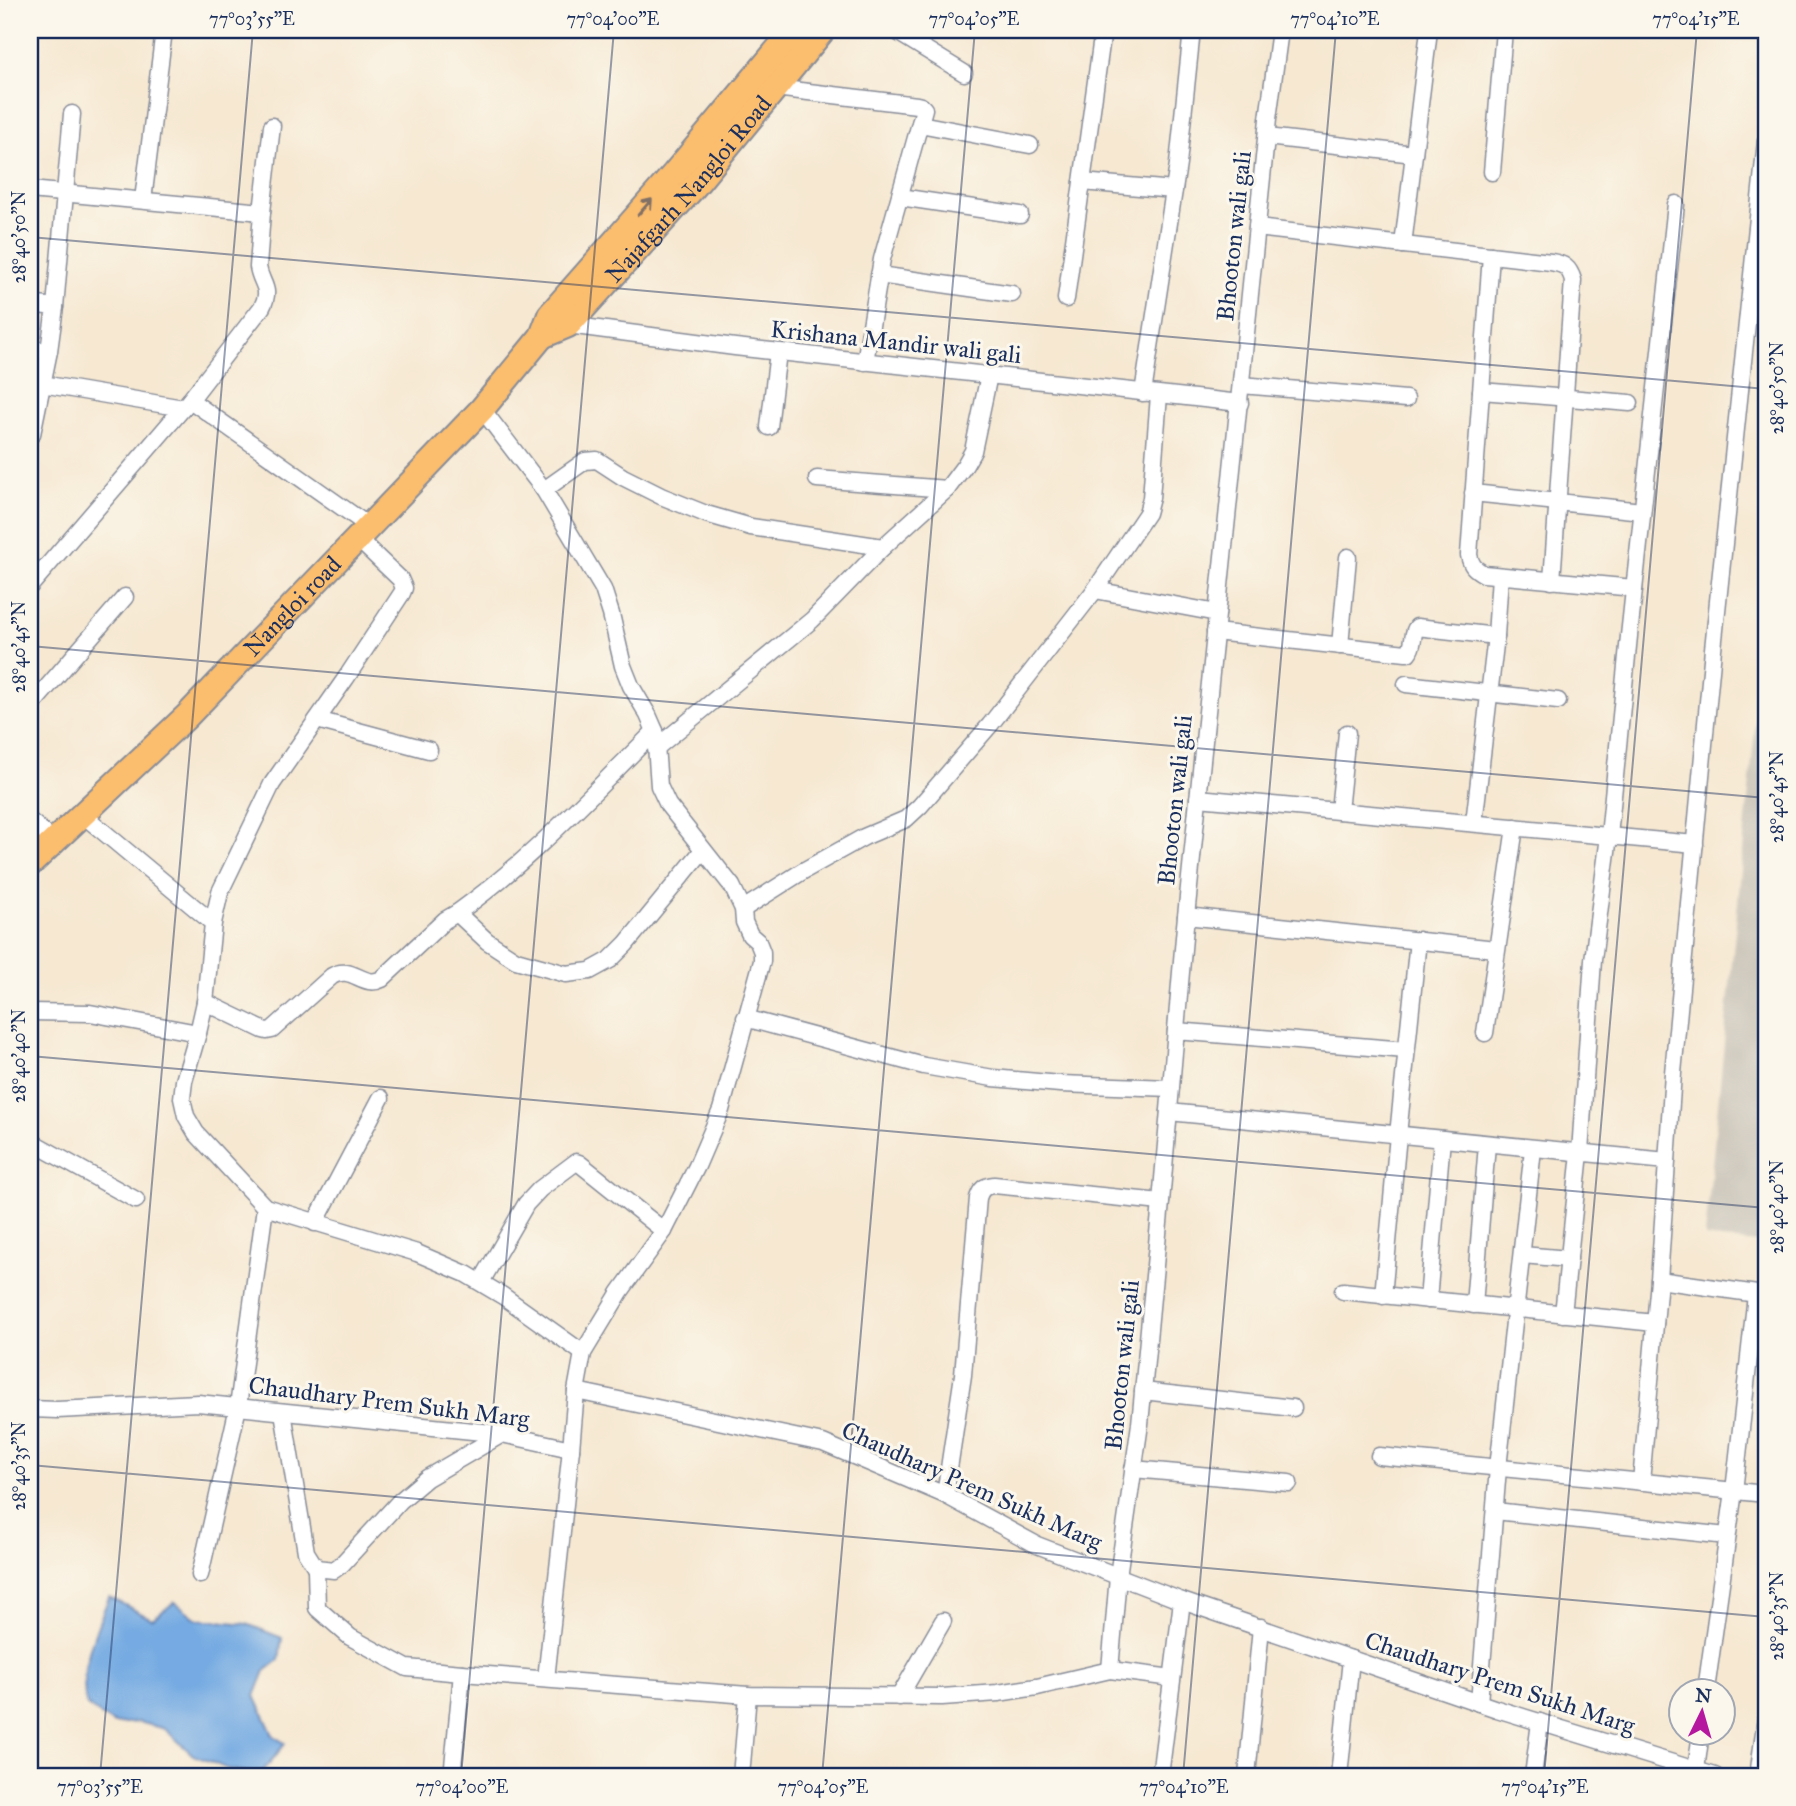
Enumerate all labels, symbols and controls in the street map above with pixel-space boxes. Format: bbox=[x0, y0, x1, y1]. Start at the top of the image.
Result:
text: 77°03'55"E bbox=[209, 8, 295, 30]
text: 77°04'00"E bbox=[567, 8, 660, 30]
text: 77°04'05"E bbox=[929, 8, 1020, 30]
text: 77°04'10"E bbox=[1290, 8, 1380, 30]
text: 77°04'15"E bbox=[1652, 8, 1740, 30]
street label: Najafgarh Nangloi Road bbox=[599, 89, 778, 289]
street label: Bhooton wali gali bbox=[1210, 149, 1258, 323]
text: 28°40'50"N bbox=[8, 191, 30, 283]
one-way arrow bbox=[637, 198, 653, 216]
street label: Krishana Mandir wali gali bbox=[769, 314, 1023, 370]
text: 28°40'50"N bbox=[1766, 342, 1788, 434]
street label: Nangloi road bbox=[237, 550, 348, 663]
text: 28°40'45"N bbox=[8, 601, 30, 693]
street label: Bhooton wali gali bbox=[1151, 713, 1199, 887]
text: 28°40'45"N bbox=[1766, 751, 1788, 843]
text: 28°40'40"N bbox=[8, 1009, 30, 1103]
text: 28°40'40"N bbox=[1766, 1160, 1788, 1254]
street label: Bhooton wali gali bbox=[1098, 1278, 1146, 1452]
street label: Chaudhary Prem Sukh Marg bbox=[247, 1370, 532, 1434]
street label: Chaudhary Prem Sukh Marg bbox=[837, 1415, 1108, 1558]
text: 28°40'35"N bbox=[8, 1421, 30, 1511]
text: 28°40'35"N bbox=[1766, 1571, 1788, 1661]
street label: Chaudhary Prem Sukh Marg bbox=[1361, 1625, 1640, 1741]
north arrow bbox=[1666, 1676, 1736, 1746]
text: N bbox=[1694, 1683, 1712, 1708]
text: 77°03'55"E bbox=[57, 1776, 143, 1798]
text: 77°04'00"E bbox=[416, 1776, 509, 1798]
text: 77°04'05"E bbox=[778, 1776, 869, 1798]
text: 77°04'10"E bbox=[1139, 1776, 1229, 1798]
text: 77°04'15"E bbox=[1501, 1776, 1589, 1798]

